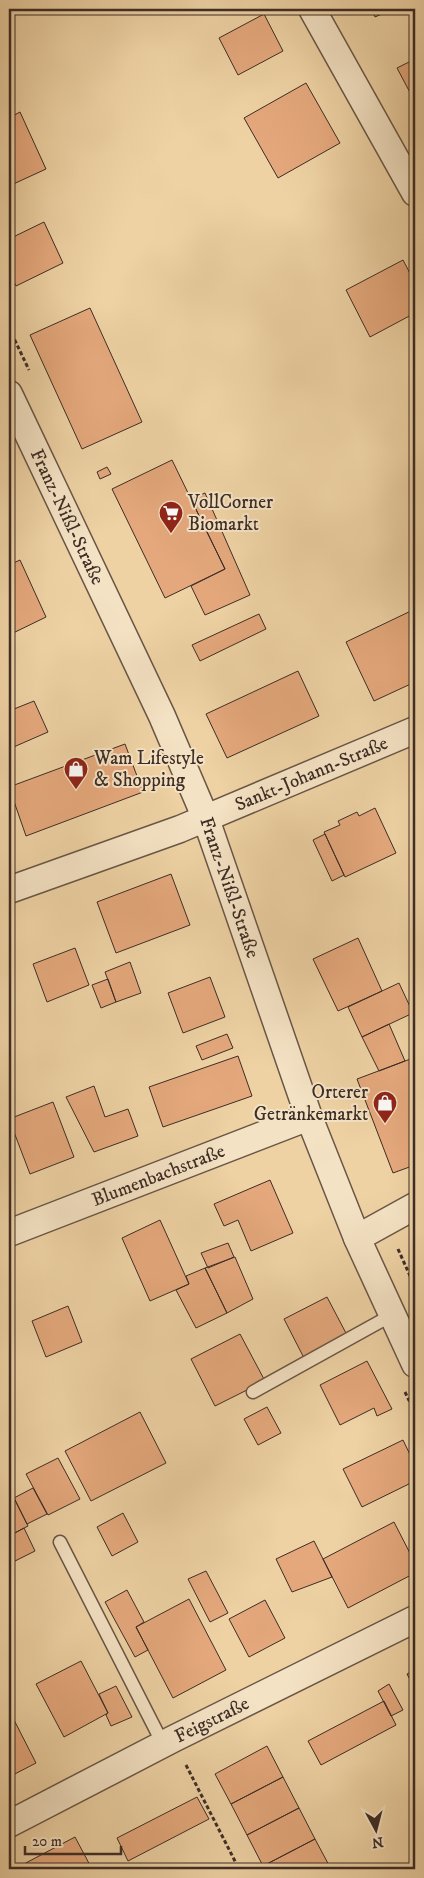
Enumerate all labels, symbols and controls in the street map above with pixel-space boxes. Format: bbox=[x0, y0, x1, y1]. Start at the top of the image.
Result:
street label: Franz-Nißl-Straße bbox=[25, 445, 109, 588]
place label: VollCorner Biomarkt bbox=[187, 491, 273, 536]
supermarket icon: VollCorner Biomarkt bbox=[158, 500, 184, 534]
street label: Sankt-Johann-Straße bbox=[231, 731, 391, 816]
place label: Wam Lifestyle & Shopping bbox=[93, 747, 204, 792]
shop icon: Wam Lifestyle & Shopping bbox=[63, 756, 89, 790]
street label: Franz-Nißl-Straße bbox=[195, 814, 265, 961]
place label: Orterer Getränkemarkt bbox=[254, 1081, 368, 1126]
shop icon: Orterer Getränkemarkt bbox=[372, 1090, 398, 1124]
street label: Blumenbachstraße bbox=[88, 1139, 228, 1211]
street label: Feigstraße bbox=[171, 1692, 253, 1748]
north arrow bbox=[352, 1806, 402, 1856]
scale bar bbox=[25, 1823, 121, 1855]
text: 20 m bbox=[32, 1832, 62, 1851]
text: N bbox=[370, 1832, 384, 1852]

